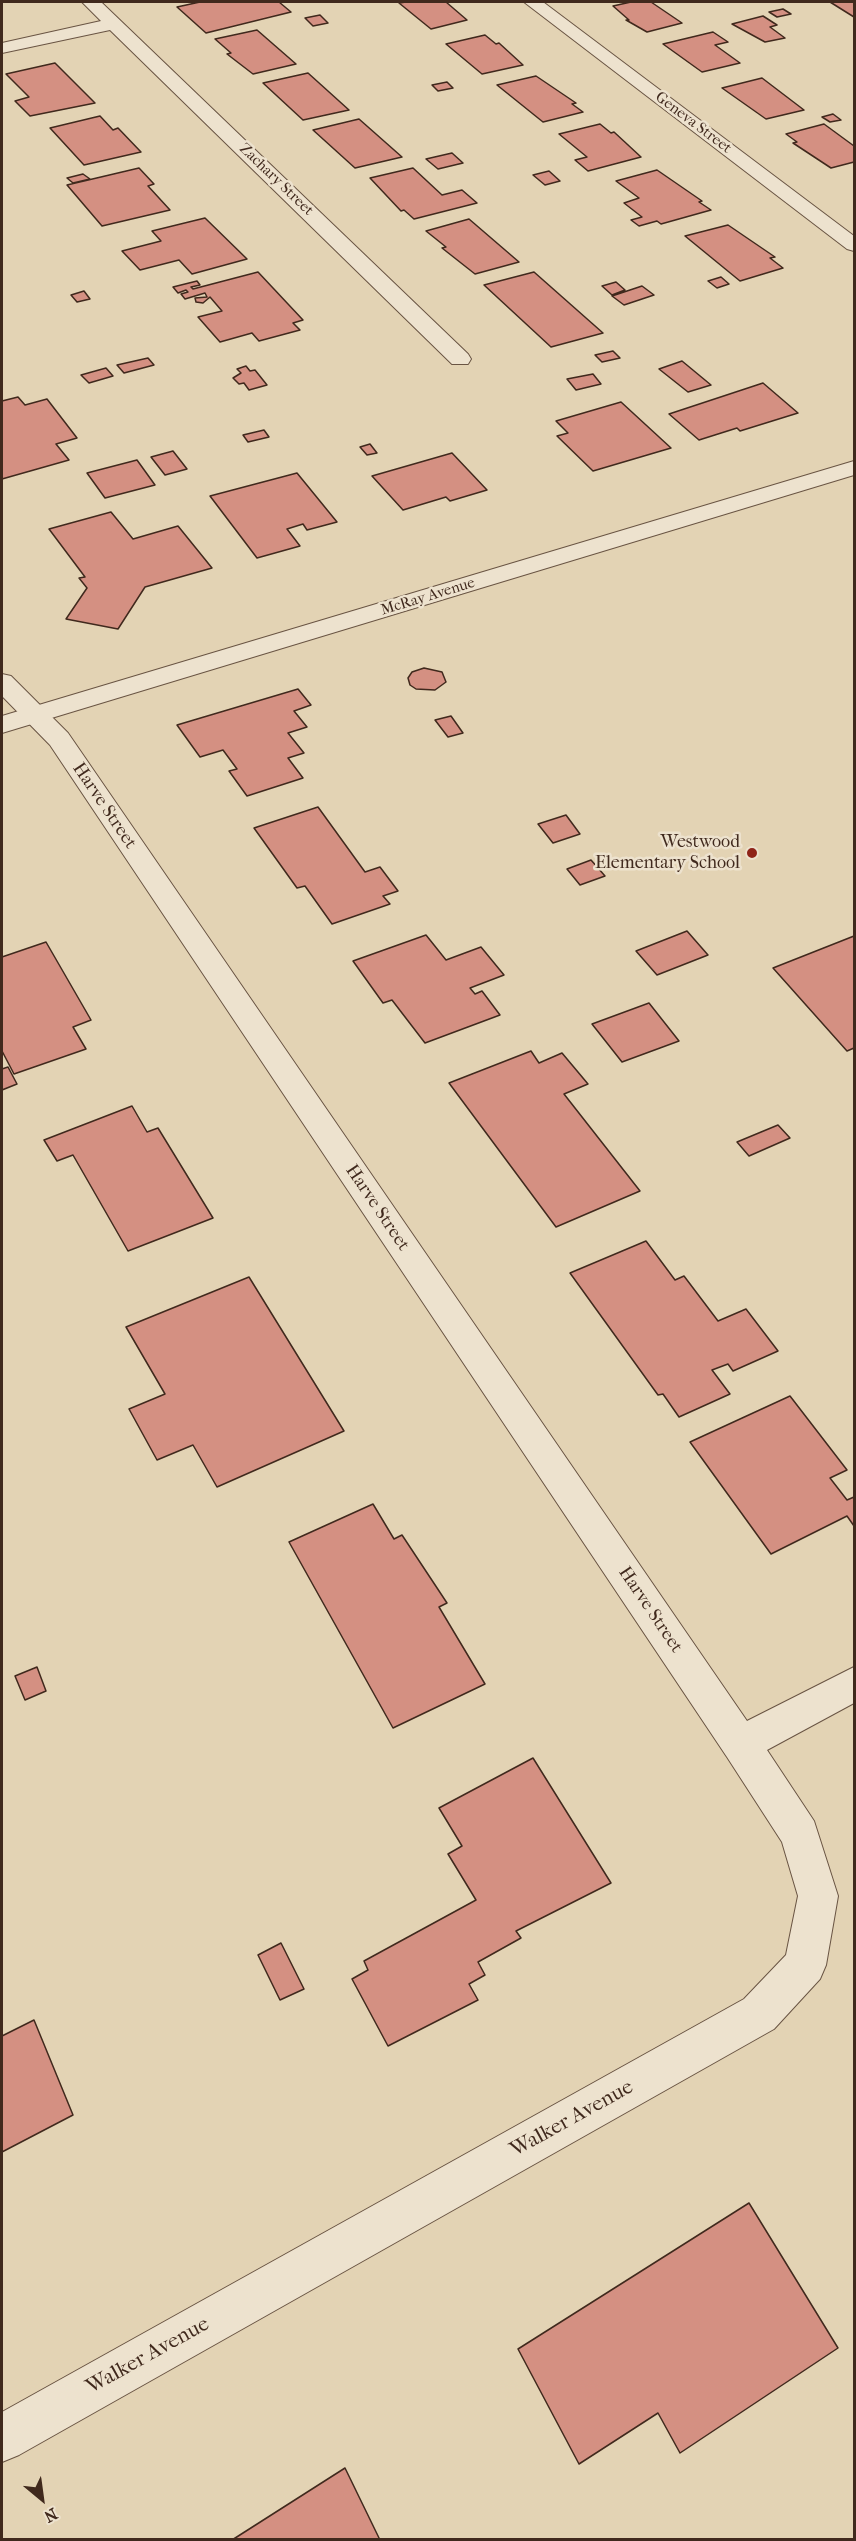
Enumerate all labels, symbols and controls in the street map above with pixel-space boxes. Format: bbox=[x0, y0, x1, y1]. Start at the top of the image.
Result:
street label: Geneva Street bbox=[651, 88, 735, 158]
street label: Zachary Street bbox=[235, 140, 317, 220]
street label: McRay Avenue bbox=[379, 574, 477, 620]
street label: Harve Street bbox=[67, 759, 141, 853]
place label: Westwood Elementary School bbox=[595, 832, 740, 874]
marker: Westwood Elementary School bbox=[745, 846, 759, 860]
street label: Harve Street bbox=[340, 1161, 414, 1255]
street label: Harve Street bbox=[613, 1563, 687, 1657]
street label: Walker Avenue bbox=[506, 2075, 638, 2163]
street label: Walker Avenue bbox=[82, 2312, 214, 2400]
north arrow bbox=[12, 2469, 72, 2529]
text: N bbox=[41, 2504, 61, 2526]

